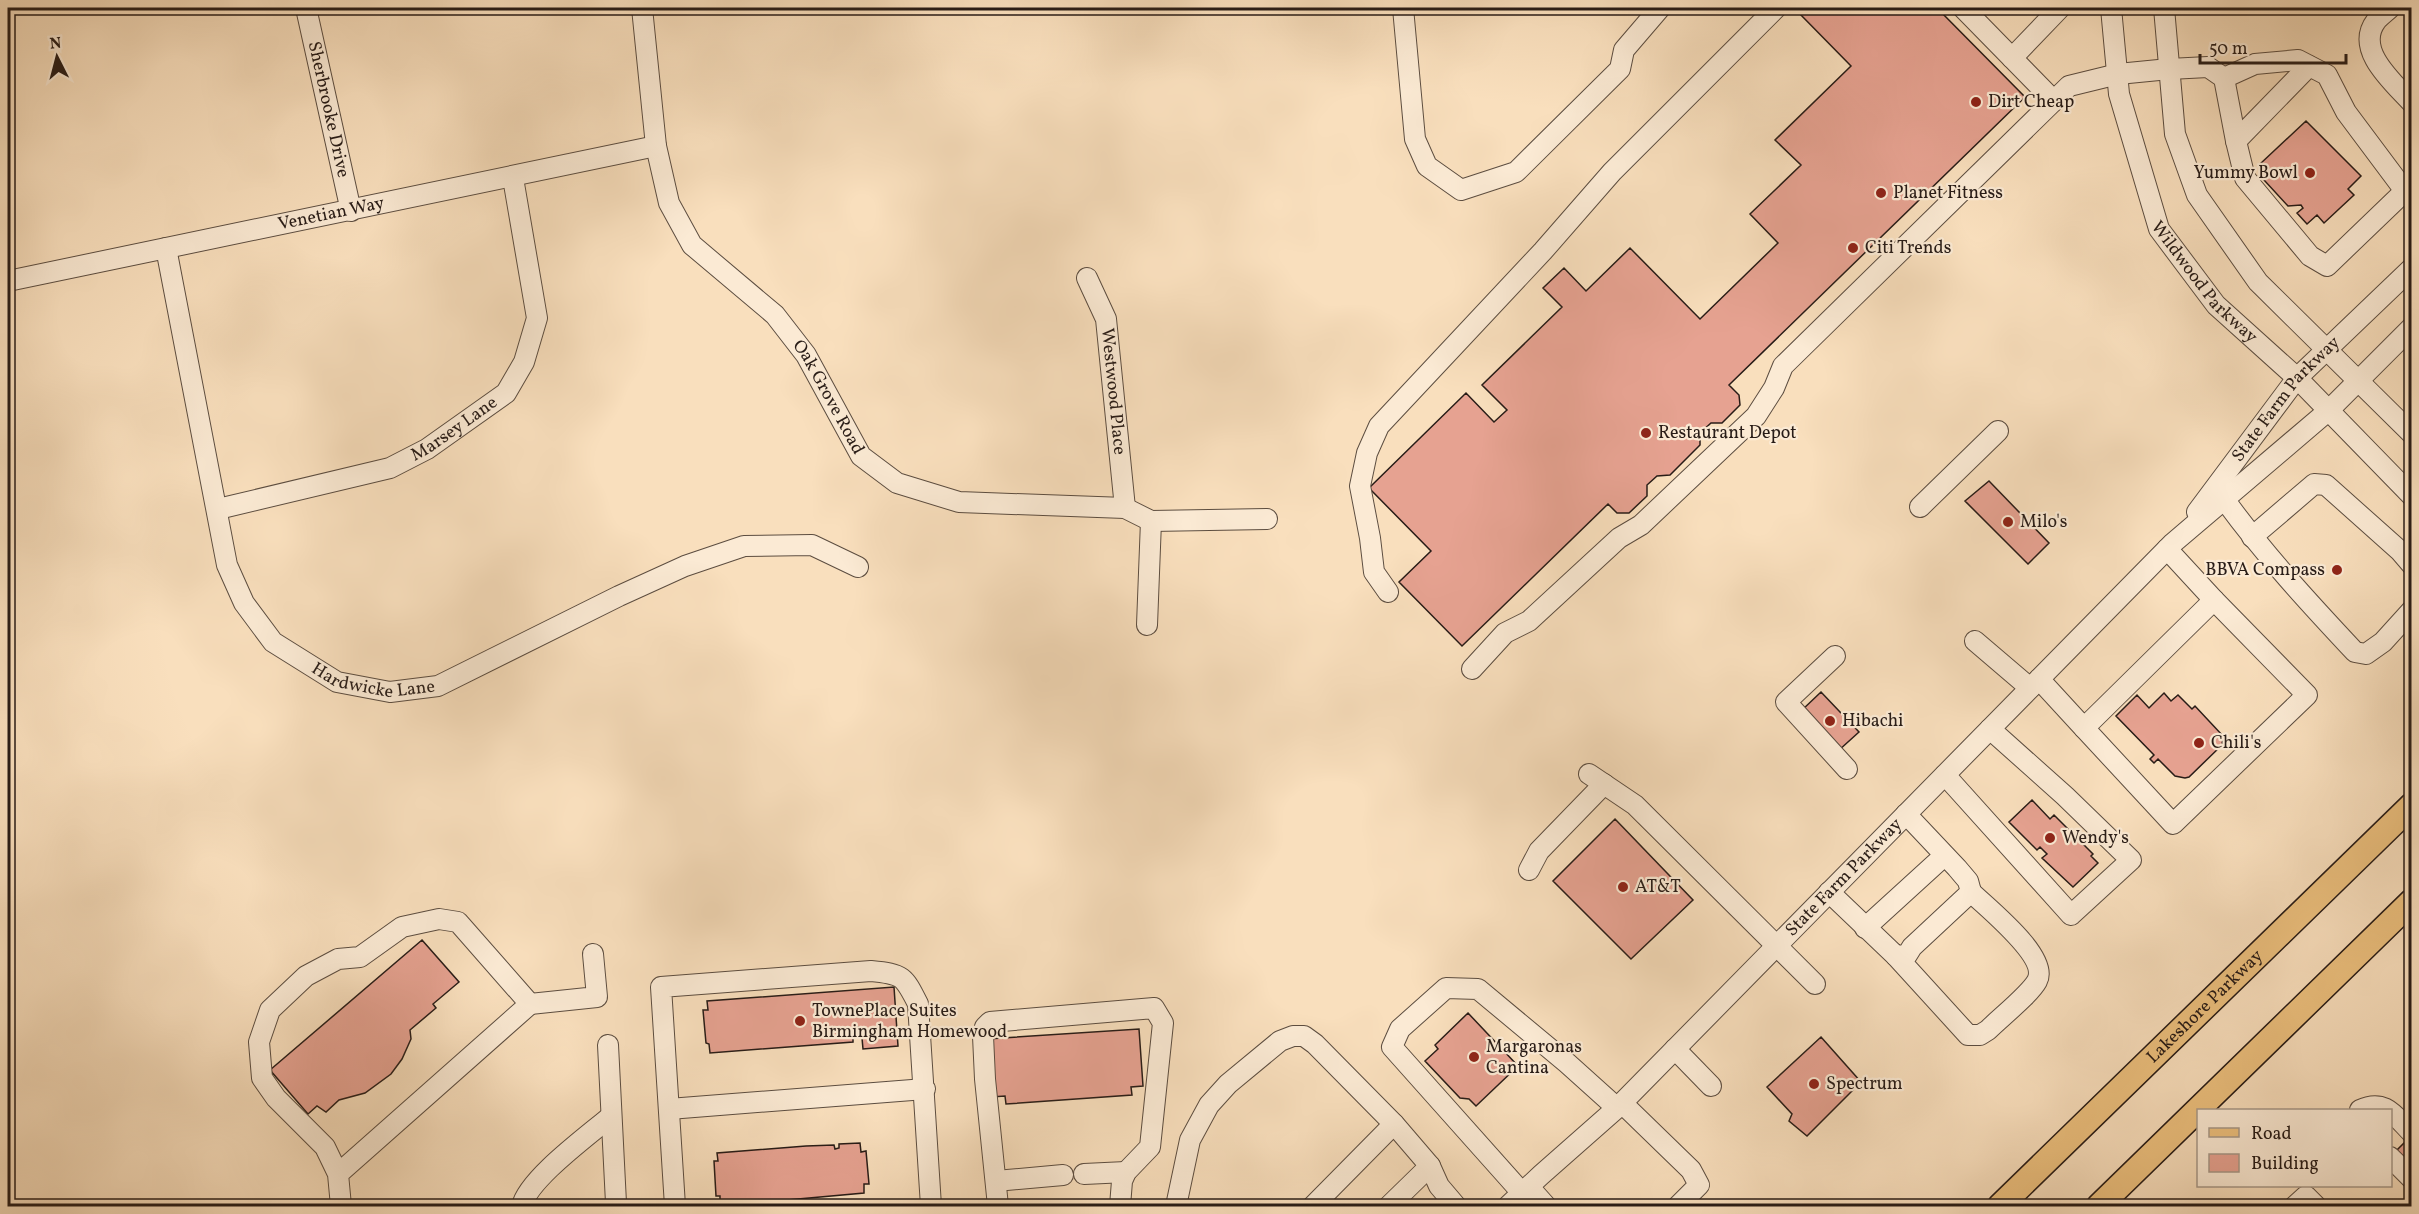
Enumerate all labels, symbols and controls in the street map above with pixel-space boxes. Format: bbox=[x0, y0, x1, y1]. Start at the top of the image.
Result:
north arrow bbox=[27, 27, 87, 87]
scale bar bbox=[2200, 27, 2346, 65]
text: N bbox=[49, 32, 63, 56]
text: 50 m bbox=[2209, 37, 2248, 62]
street label: Sherbrooke Drive bbox=[301, 39, 356, 180]
place label: Dirt Cheap bbox=[1988, 90, 2074, 115]
marker: Dirt Cheap bbox=[1969, 95, 1983, 109]
place label: Yummy Bowl bbox=[2194, 161, 2298, 186]
marker: Yummy Bowl bbox=[2303, 166, 2317, 180]
place label: Planet Fitness bbox=[1893, 181, 2003, 206]
marker: Planet Fitness bbox=[1874, 186, 1888, 200]
street label: Venetian Way bbox=[276, 190, 387, 237]
street label: Wildwood Parkway bbox=[2145, 216, 2263, 349]
place label: Citi Trends bbox=[1865, 236, 1951, 261]
marker: Citi Trends bbox=[1846, 241, 1860, 255]
street label: Westwood Place bbox=[1094, 327, 1132, 456]
street label: State Farm Parkway bbox=[2226, 330, 2346, 467]
street label: Oak Grove Road bbox=[786, 335, 870, 459]
street label: Marsey Lane bbox=[406, 390, 503, 468]
place label: Restaurant Depot bbox=[1658, 421, 1797, 446]
marker: Restaurant Depot bbox=[1639, 426, 1653, 440]
place label: Milo's bbox=[2020, 510, 2068, 535]
marker: Milo's bbox=[2001, 515, 2015, 529]
place label: BBVA Compass bbox=[2205, 558, 2325, 583]
marker: BBVA Compass bbox=[2330, 563, 2344, 577]
street label: Hardwicke Lane bbox=[307, 656, 436, 705]
place label: Hibachi bbox=[1842, 709, 1904, 734]
marker: Hibachi bbox=[1823, 714, 1837, 728]
place label: Chili's bbox=[2211, 731, 2262, 756]
marker: Chili's bbox=[2192, 736, 2206, 750]
street label: State Farm Parkway bbox=[1780, 812, 1908, 942]
place label: Wendy's bbox=[2062, 826, 2129, 851]
marker: Wendy's bbox=[2043, 831, 2057, 845]
place label: AT&T bbox=[1635, 875, 1681, 900]
marker: AT&T bbox=[1616, 880, 1630, 894]
street label: Lakeshore Parkway bbox=[2141, 944, 2269, 1069]
place label: TownePlace Suites Birmingham Homewood bbox=[812, 999, 1007, 1045]
marker: TownePlace Suites Birmingham Homewood bbox=[793, 1014, 807, 1028]
place label: Margaronas Cantina bbox=[1486, 1035, 1582, 1081]
marker: Margaronas Cantina bbox=[1467, 1050, 1481, 1064]
place label: Spectrum bbox=[1826, 1072, 1903, 1097]
marker: Spectrum bbox=[1807, 1077, 1821, 1091]
legend bbox=[2197, 1109, 2392, 1187]
text: Road bbox=[2251, 1122, 2292, 1147]
text: Building bbox=[2251, 1152, 2319, 1177]

